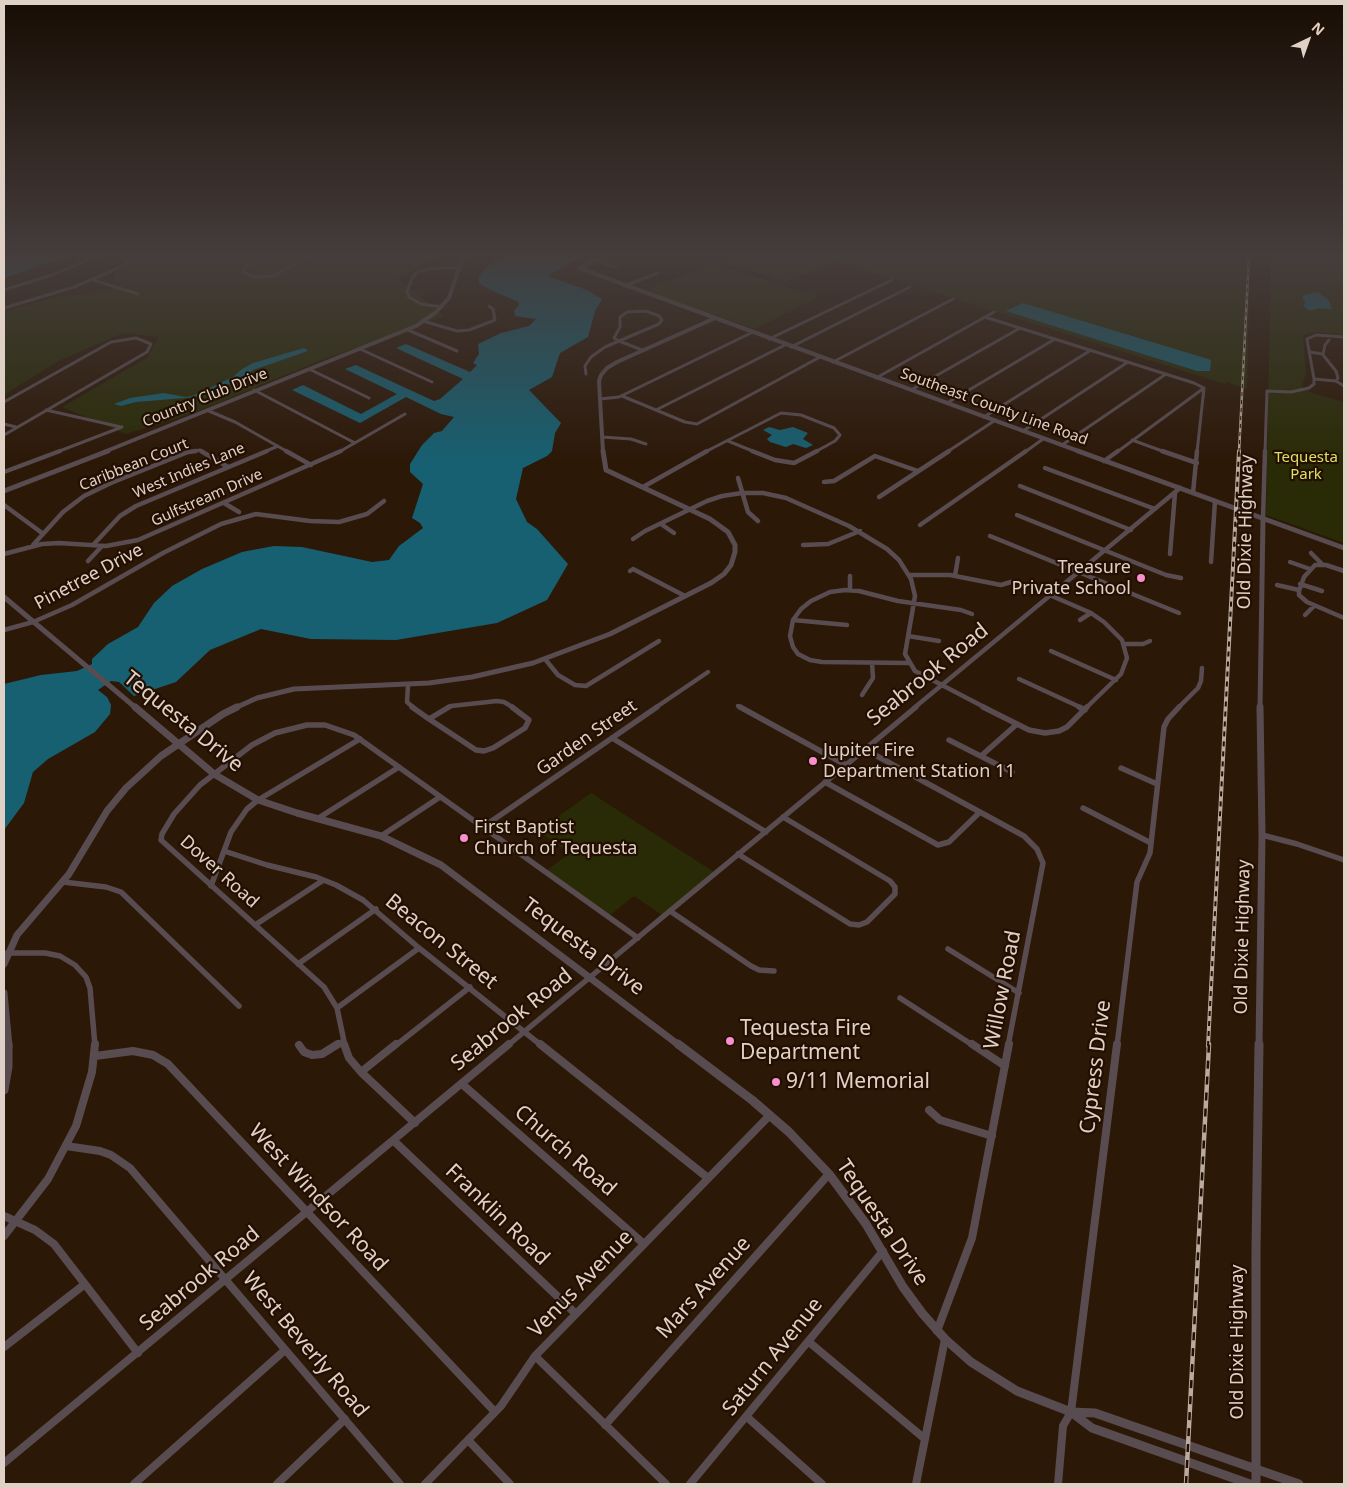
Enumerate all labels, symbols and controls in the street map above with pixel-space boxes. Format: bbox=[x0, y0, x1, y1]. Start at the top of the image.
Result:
north arrow bbox=[1283, 15, 1333, 65]
text: N bbox=[1308, 18, 1329, 39]
street label: Country Club Drive bbox=[140, 365, 270, 431]
street label: Southeast County Line Road bbox=[898, 365, 1090, 449]
street label: Caribbean Court bbox=[77, 435, 191, 495]
street label: West Indies Lane bbox=[130, 439, 248, 503]
park label: Tequesta Park bbox=[1274, 449, 1338, 484]
street label: Old Dixie Highway bbox=[1234, 454, 1258, 610]
street label: Gulfstream Drive bbox=[149, 465, 265, 531]
street label: Pinetree Drive bbox=[31, 539, 147, 615]
place label: Treasure Private School bbox=[1011, 557, 1131, 600]
marker: Treasure Private School bbox=[1135, 572, 1147, 584]
street label: Seabrook Road bbox=[862, 618, 994, 732]
street label: Tequesta Drive bbox=[118, 666, 248, 778]
street label: Garden Street bbox=[533, 695, 641, 781]
place label: Jupiter Fire Department Station 11 bbox=[823, 740, 1016, 782]
marker: Jupiter Fire Department Station 11 bbox=[807, 755, 819, 767]
place label: First Baptist Church of Tequesta bbox=[474, 817, 637, 860]
street label: Dover Road bbox=[175, 831, 263, 913]
marker: First Baptist Church of Tequesta bbox=[458, 832, 470, 844]
street label: Old Dixie Highway bbox=[1231, 859, 1255, 1015]
street label: Beacon Street bbox=[380, 889, 502, 995]
street label: Tequesta Drive bbox=[517, 893, 649, 1001]
street label: Willow Road bbox=[979, 928, 1027, 1052]
street label: Seabrook Road bbox=[446, 963, 578, 1077]
street label: Cypress Drive bbox=[1075, 999, 1117, 1135]
place label: Tequesta Fire Department bbox=[740, 1016, 871, 1066]
marker: Tequesta Fire Department bbox=[724, 1035, 736, 1047]
place label: 9/11 Memorial bbox=[786, 1069, 930, 1095]
marker: 9/11 Memorial bbox=[770, 1076, 782, 1088]
street label: Church Road bbox=[509, 1100, 621, 1202]
street label: West Windsor Road bbox=[243, 1119, 393, 1277]
street label: Tequesta Drive bbox=[831, 1155, 933, 1291]
street label: Franklin Road bbox=[440, 1159, 554, 1271]
street label: Seabrook Road bbox=[135, 1222, 265, 1336]
street label: Venus Avenue bbox=[524, 1225, 638, 1343]
street label: Mars Avenue bbox=[652, 1232, 756, 1344]
street label: Old Dixie Highway bbox=[1227, 1265, 1249, 1419]
street label: West Beverly Road bbox=[237, 1267, 373, 1423]
street label: Saturn Avenue bbox=[718, 1293, 828, 1421]

